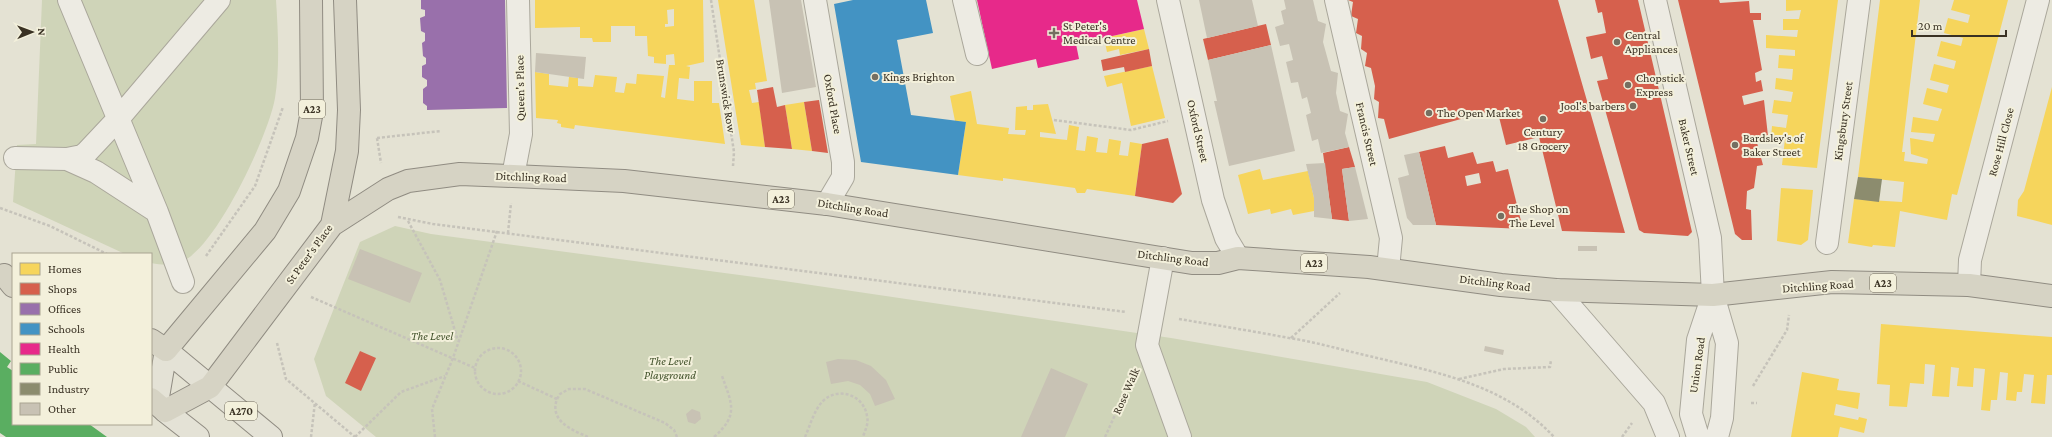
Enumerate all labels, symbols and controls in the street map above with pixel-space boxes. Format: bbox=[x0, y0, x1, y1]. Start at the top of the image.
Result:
north arrow bbox=[12, 12, 52, 52]
scale bar bbox=[1912, 12, 2006, 38]
place label: St Peter's Medical Centre bbox=[1063, 19, 1136, 47]
text: 20 m bbox=[1918, 19, 1943, 33]
marker: St Peter's Medical Centre bbox=[1048, 27, 1060, 39]
text: N bbox=[36, 28, 48, 36]
place label: Central Appliances bbox=[1625, 28, 1678, 56]
marker: Central Appliances bbox=[1612, 37, 1622, 47]
street label: Queen's Place bbox=[512, 55, 528, 121]
street label: Brunswick Row bbox=[713, 58, 739, 134]
place label: Kings Brighton bbox=[883, 70, 955, 84]
place label: Chopstick Express bbox=[1636, 71, 1685, 99]
marker: Kings Brighton bbox=[870, 72, 880, 82]
street label: Oxford Place bbox=[821, 73, 845, 135]
marker: Chopstick Express bbox=[1623, 80, 1633, 90]
street label: Kingsbury Street bbox=[1831, 80, 1856, 161]
street label: Oxford Street bbox=[1184, 98, 1212, 165]
place label: Jool's barbers bbox=[1559, 99, 1625, 113]
road number: A23 bbox=[299, 100, 325, 118]
street label: Francis Street bbox=[1353, 101, 1381, 168]
marker: Jool's barbers bbox=[1628, 101, 1638, 111]
place label: The Open Market bbox=[1437, 106, 1521, 120]
street label: Rose Hill Close bbox=[1985, 106, 2017, 178]
marker: The Open Market bbox=[1424, 108, 1434, 118]
marker: Century 18 Grocery bbox=[1538, 114, 1548, 124]
street label: Baker Street bbox=[1676, 117, 1703, 178]
place label: Century 18 Grocery bbox=[1518, 125, 1569, 153]
place label: Bardsley's of Baker Street bbox=[1743, 131, 1805, 159]
marker: Bardsley's of Baker Street bbox=[1730, 140, 1740, 150]
street label: Ditchling Road bbox=[495, 169, 568, 185]
road number: A23 bbox=[768, 190, 794, 208]
street label: Ditchling Road bbox=[817, 195, 890, 221]
place label: The Shop on The Level bbox=[1509, 202, 1569, 230]
marker: The Shop on The Level bbox=[1496, 211, 1506, 221]
street label: St Peter's Place bbox=[282, 221, 336, 287]
street label: Ditchling Road bbox=[1137, 247, 1210, 269]
legend bbox=[12, 253, 152, 425]
road number: A23 bbox=[1301, 254, 1327, 272]
text: Homes bbox=[48, 262, 82, 276]
street label: Ditchling Road bbox=[1459, 272, 1532, 294]
road number: A23 bbox=[1870, 274, 1896, 292]
street label: Ditchling Road bbox=[1782, 276, 1855, 295]
text: Shops bbox=[48, 282, 77, 296]
text: Offices bbox=[48, 302, 81, 316]
text: Schools bbox=[48, 322, 85, 336]
park label: The Level bbox=[411, 329, 454, 343]
street label: Union Road bbox=[1686, 335, 1708, 394]
text: Health bbox=[48, 342, 81, 356]
park label: The Level Playground bbox=[644, 354, 696, 382]
text: Public bbox=[48, 362, 78, 376]
street label: Rose Walk bbox=[1110, 365, 1143, 417]
text: Industry bbox=[48, 382, 90, 396]
text: Other bbox=[48, 402, 77, 416]
road number: A270 bbox=[225, 402, 257, 420]

